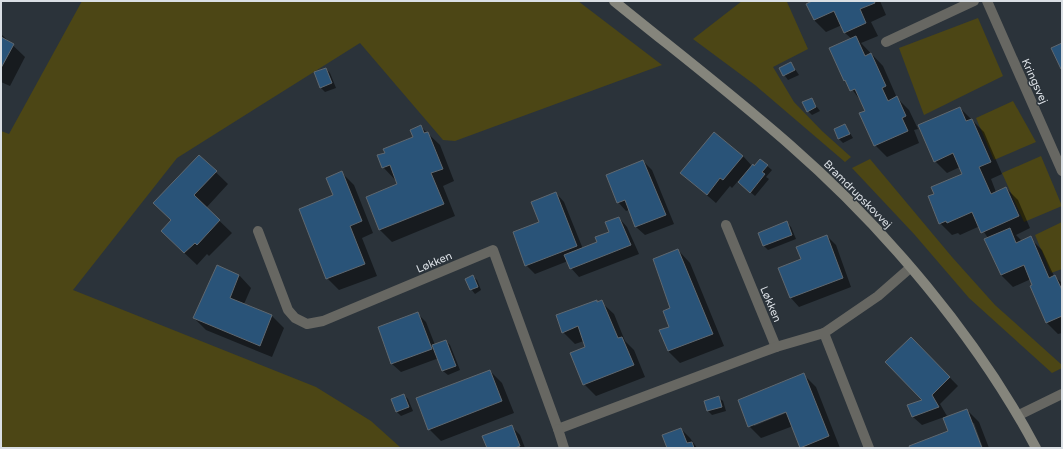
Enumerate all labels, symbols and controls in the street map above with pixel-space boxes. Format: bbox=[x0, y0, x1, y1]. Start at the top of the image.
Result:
street label: Kringsvej bbox=[1019, 57, 1050, 106]
street label: Bramdrupskovvej bbox=[821, 158, 895, 231]
street label: Løkken bbox=[414, 249, 454, 276]
street label: Løkken bbox=[757, 284, 784, 324]

